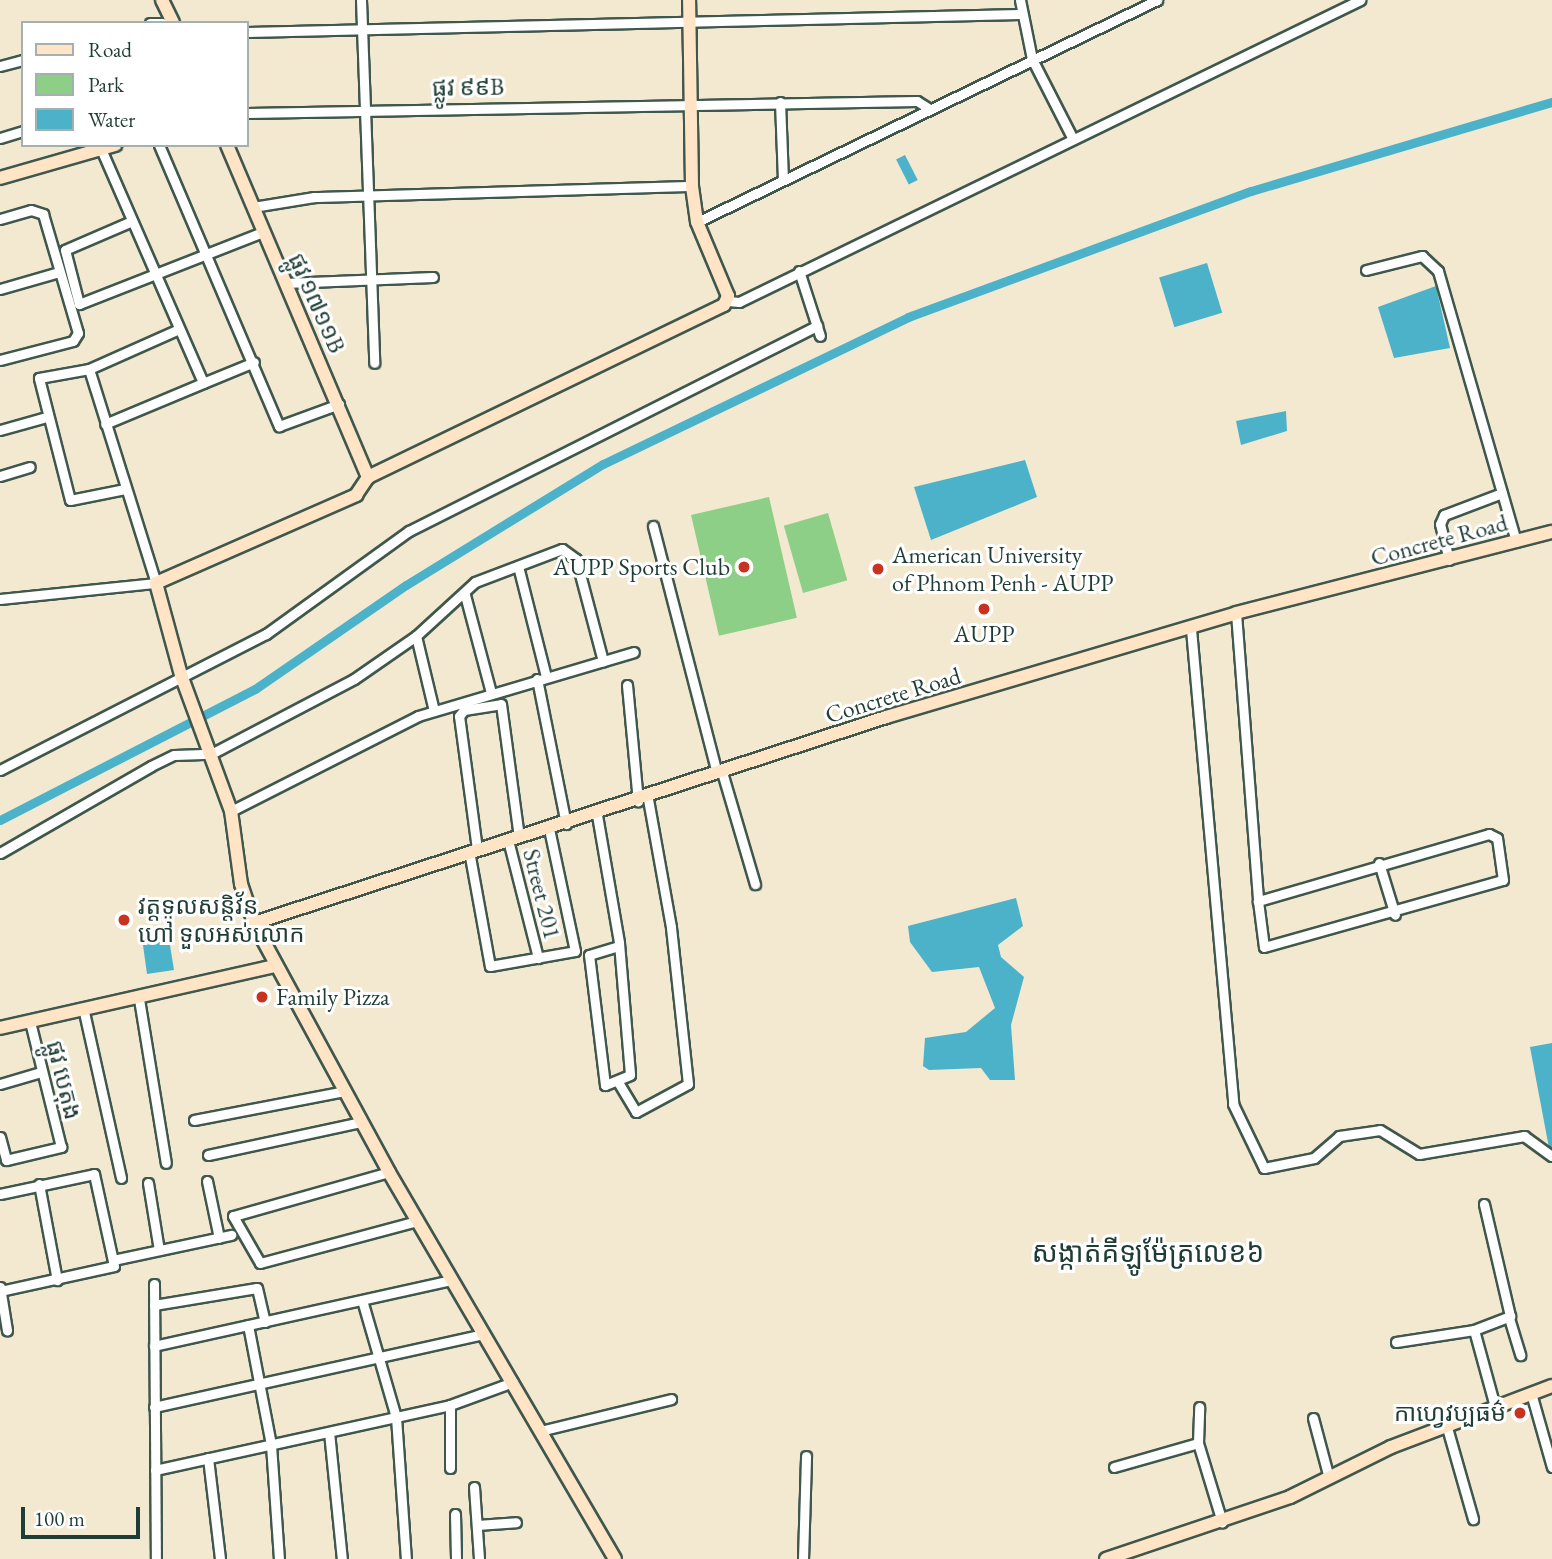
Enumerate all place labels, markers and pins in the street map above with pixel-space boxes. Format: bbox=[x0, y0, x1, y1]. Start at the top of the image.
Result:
place label: American University of Phnom Penh - AUPP bbox=[892, 541, 1113, 597]
place label: AUPP Sports Club bbox=[553, 553, 730, 581]
marker: AUPP Sports Club bbox=[736, 559, 752, 575]
marker: American University of Phnom Penh - AUPP bbox=[870, 561, 886, 577]
marker: AUPP bbox=[976, 601, 992, 617]
place label: AUPP bbox=[954, 620, 1014, 648]
place label: វត្តទូលសន្តិវ័ន ហៅ ទួលអស់លោក bbox=[138, 892, 304, 948]
marker: វត្តទូលសន្តិវ័ន ហៅ ទួលអស់លោក bbox=[116, 912, 132, 928]
place label: Family Pizza bbox=[276, 983, 390, 1011]
marker: Family Pizza bbox=[254, 989, 270, 1005]
place label: កាហ្វេវប្បធម៌ bbox=[1394, 1399, 1506, 1427]
marker: កាហ្វេវប្បធម៌ bbox=[1512, 1405, 1528, 1421]

